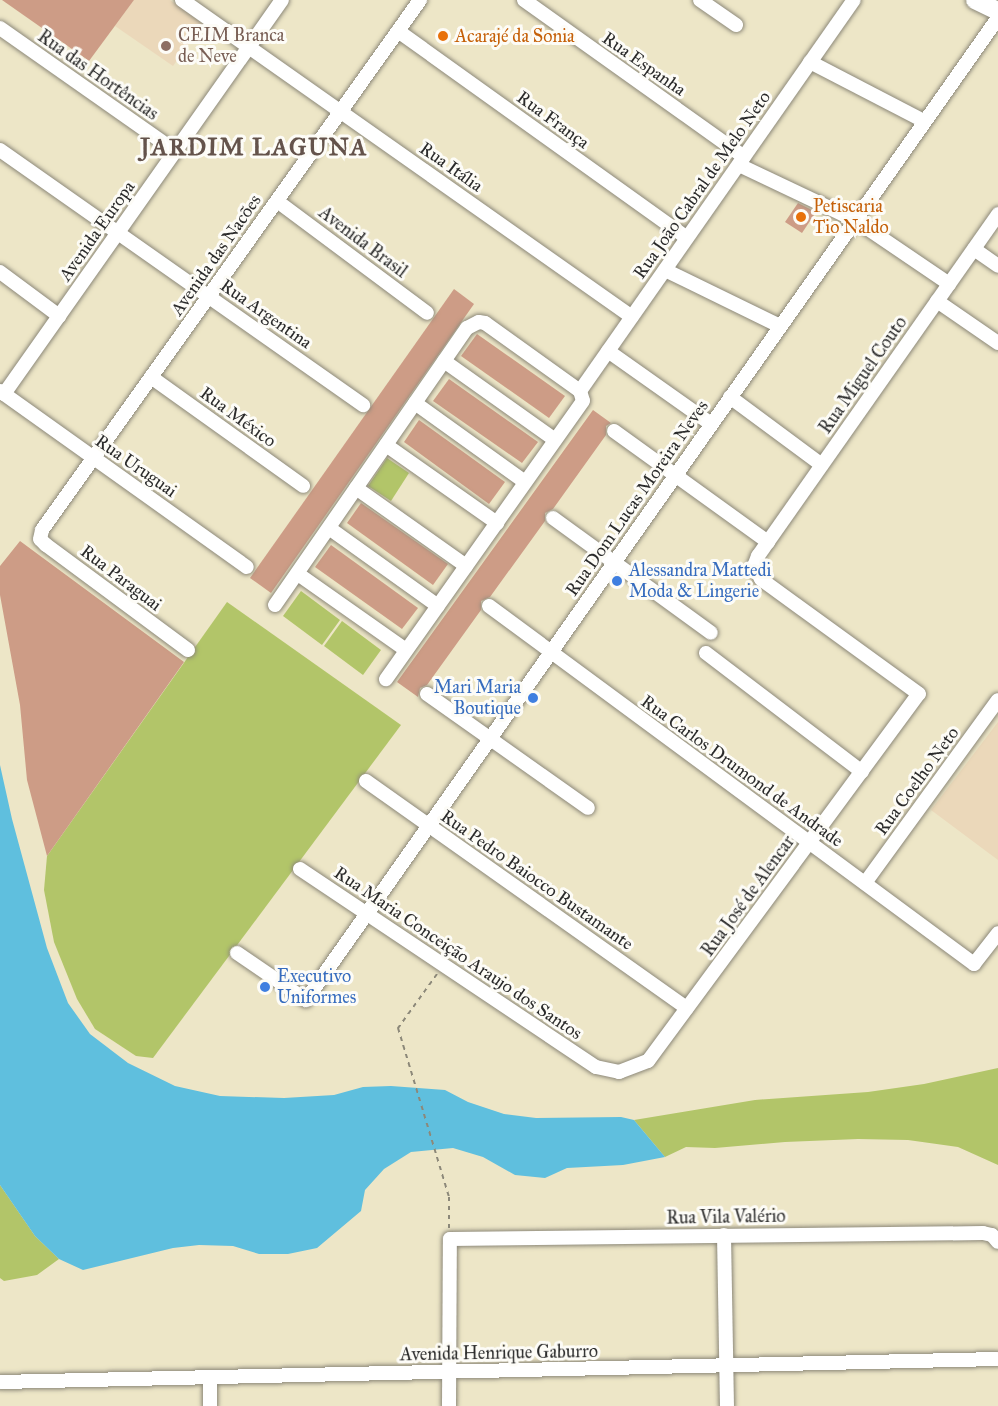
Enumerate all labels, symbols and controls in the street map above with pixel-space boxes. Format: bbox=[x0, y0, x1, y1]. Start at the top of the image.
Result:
street label: Rua das Hortências bbox=[34, 25, 162, 125]
place label: CEIM Branca de Neve bbox=[178, 25, 284, 68]
place label: Acarajé da Sonia bbox=[455, 25, 575, 47]
street label: Rua Espanha bbox=[598, 27, 690, 101]
marker: Acarajé da Sonia bbox=[436, 29, 450, 43]
marker: CEIM Branca de Neve bbox=[159, 39, 173, 53]
street label: Rua França bbox=[513, 87, 593, 153]
street label: Rua João Cabral de Melo Neto bbox=[629, 87, 775, 283]
district label: JARDIM LAGUNA bbox=[140, 134, 368, 162]
street label: Rua Itália bbox=[415, 137, 487, 197]
street label: Avenida Europa bbox=[54, 177, 140, 285]
street label: Avenida das Nacões bbox=[166, 190, 266, 320]
place label: Petiscaria Tio Naldo bbox=[813, 196, 889, 238]
street label: Avenida Brasil bbox=[315, 202, 411, 282]
marker: Petiscaria Tio Naldo bbox=[794, 210, 808, 224]
street label: Rua Argentina bbox=[216, 275, 316, 353]
street label: Rua Miguel Couto bbox=[815, 312, 911, 438]
street label: Rua México bbox=[196, 382, 280, 452]
street label: Rua Dom Lucas Moreira Neves bbox=[561, 396, 713, 600]
street label: Rua Uruguai bbox=[91, 430, 181, 502]
street label: Rua Paraguai bbox=[76, 540, 166, 616]
place label: Alessandra Mattedi Moda & Lingerie bbox=[629, 560, 772, 602]
marker: Alessandra Mattedi Moda & Lingerie bbox=[610, 574, 624, 588]
place label: Mari Maria Boutique bbox=[434, 677, 521, 720]
street label: Rua Carlos Drumond de Andrade bbox=[637, 690, 847, 852]
marker: Mari Maria Boutique bbox=[526, 691, 540, 705]
street label: Rua Coelho Neto bbox=[870, 723, 964, 839]
street label: Rua Pedro Baiocco Bustamante bbox=[437, 805, 637, 955]
street label: Rua José de Alencar bbox=[697, 831, 799, 961]
street label: Rua Maria Conceição Araujo dos Santos bbox=[330, 862, 586, 1044]
place label: Executivo Uniformes bbox=[277, 966, 356, 1008]
marker: Executivo Uniformes bbox=[258, 980, 272, 994]
street label: Rua Vila Valério bbox=[666, 1205, 786, 1229]
street label: Avenida Henrique Gaburro bbox=[400, 1340, 598, 1366]

